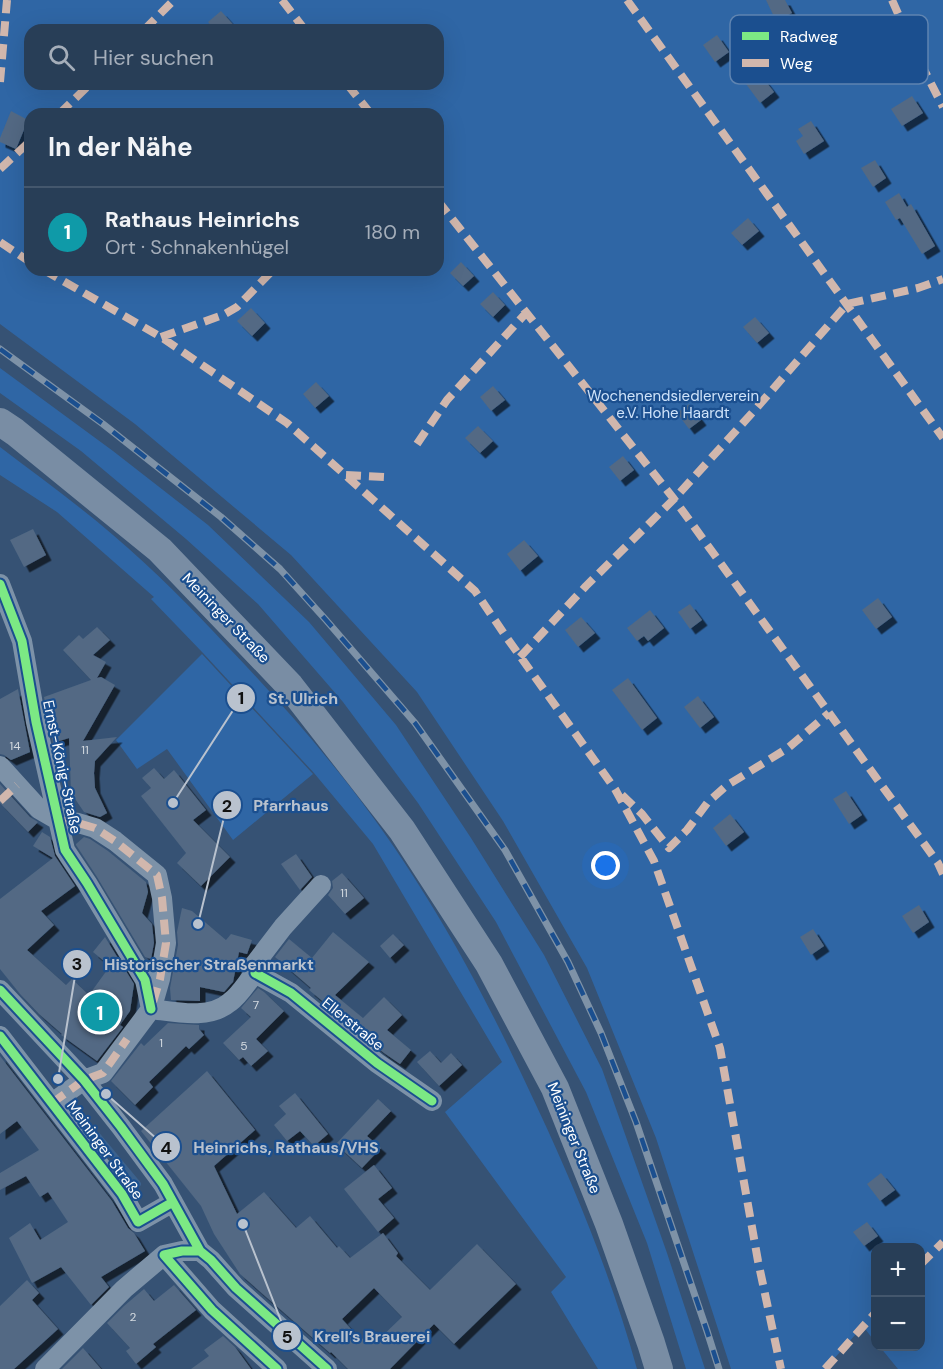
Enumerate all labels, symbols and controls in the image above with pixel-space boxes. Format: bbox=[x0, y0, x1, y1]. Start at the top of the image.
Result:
legend bbox=[730, 15, 928, 84]
search box bbox=[24, 24, 444, 90]
text: Radweg bbox=[780, 26, 838, 47]
icon: search bbox=[45, 41, 78, 74]
text: Hier suchen bbox=[93, 43, 214, 72]
text: Weg bbox=[780, 53, 813, 74]
text: In der Nähe bbox=[48, 130, 193, 164]
text: Rathaus Heinrichs bbox=[105, 205, 300, 234]
text: 1 bbox=[64, 219, 71, 245]
text: 180 m bbox=[365, 219, 420, 245]
text: Ort · Schnakenhügel bbox=[105, 234, 289, 260]
park label: Wochenendsiedlerverein e.V. Hohe Haardt bbox=[587, 386, 759, 423]
street label: Meininger Straße bbox=[178, 569, 274, 667]
callout: St. Ulrich bbox=[226, 681, 350, 715]
text: 1 bbox=[238, 686, 244, 710]
text: St. Ulrich bbox=[268, 688, 338, 709]
street label: Ernst-König-Straße bbox=[38, 698, 86, 836]
house number: 14 bbox=[9, 738, 21, 754]
house number: 11 bbox=[81, 742, 89, 758]
callout: Pfarrhaus bbox=[212, 788, 341, 822]
text: 2 bbox=[222, 794, 232, 818]
text: Pfarrhaus bbox=[253, 795, 329, 816]
your location bbox=[591, 851, 620, 880]
house number: 11 bbox=[340, 885, 348, 901]
callout: Historischer Straßenmarkt bbox=[62, 947, 326, 981]
text: 3 bbox=[72, 952, 82, 976]
text: Historischer Straßenmarkt bbox=[104, 954, 314, 975]
pin: 1 bbox=[80, 990, 120, 1034]
street label: Ellerstraße bbox=[318, 993, 388, 1055]
house number: 7 bbox=[253, 997, 259, 1013]
house number: 1 bbox=[159, 1035, 163, 1051]
house number: 5 bbox=[240, 1038, 248, 1054]
street label: Meininger Straße bbox=[543, 1079, 605, 1197]
street label: Meininger Straße bbox=[62, 1096, 148, 1204]
callout: Heinrichs, Rathaus/VHS bbox=[151, 1130, 391, 1164]
text: 4 bbox=[160, 1136, 172, 1160]
text: Heinrichs, Rathaus/VHS bbox=[193, 1137, 379, 1158]
map controls bbox=[871, 1243, 925, 1351]
button: + bbox=[871, 1243, 925, 1297]
button: − bbox=[871, 1297, 925, 1351]
house number: 2 bbox=[130, 1309, 137, 1325]
callout: Krell’s Brauerei bbox=[272, 1319, 442, 1353]
text: 5 bbox=[281, 1325, 293, 1349]
text: Krell’s Brauerei bbox=[314, 1326, 430, 1347]

